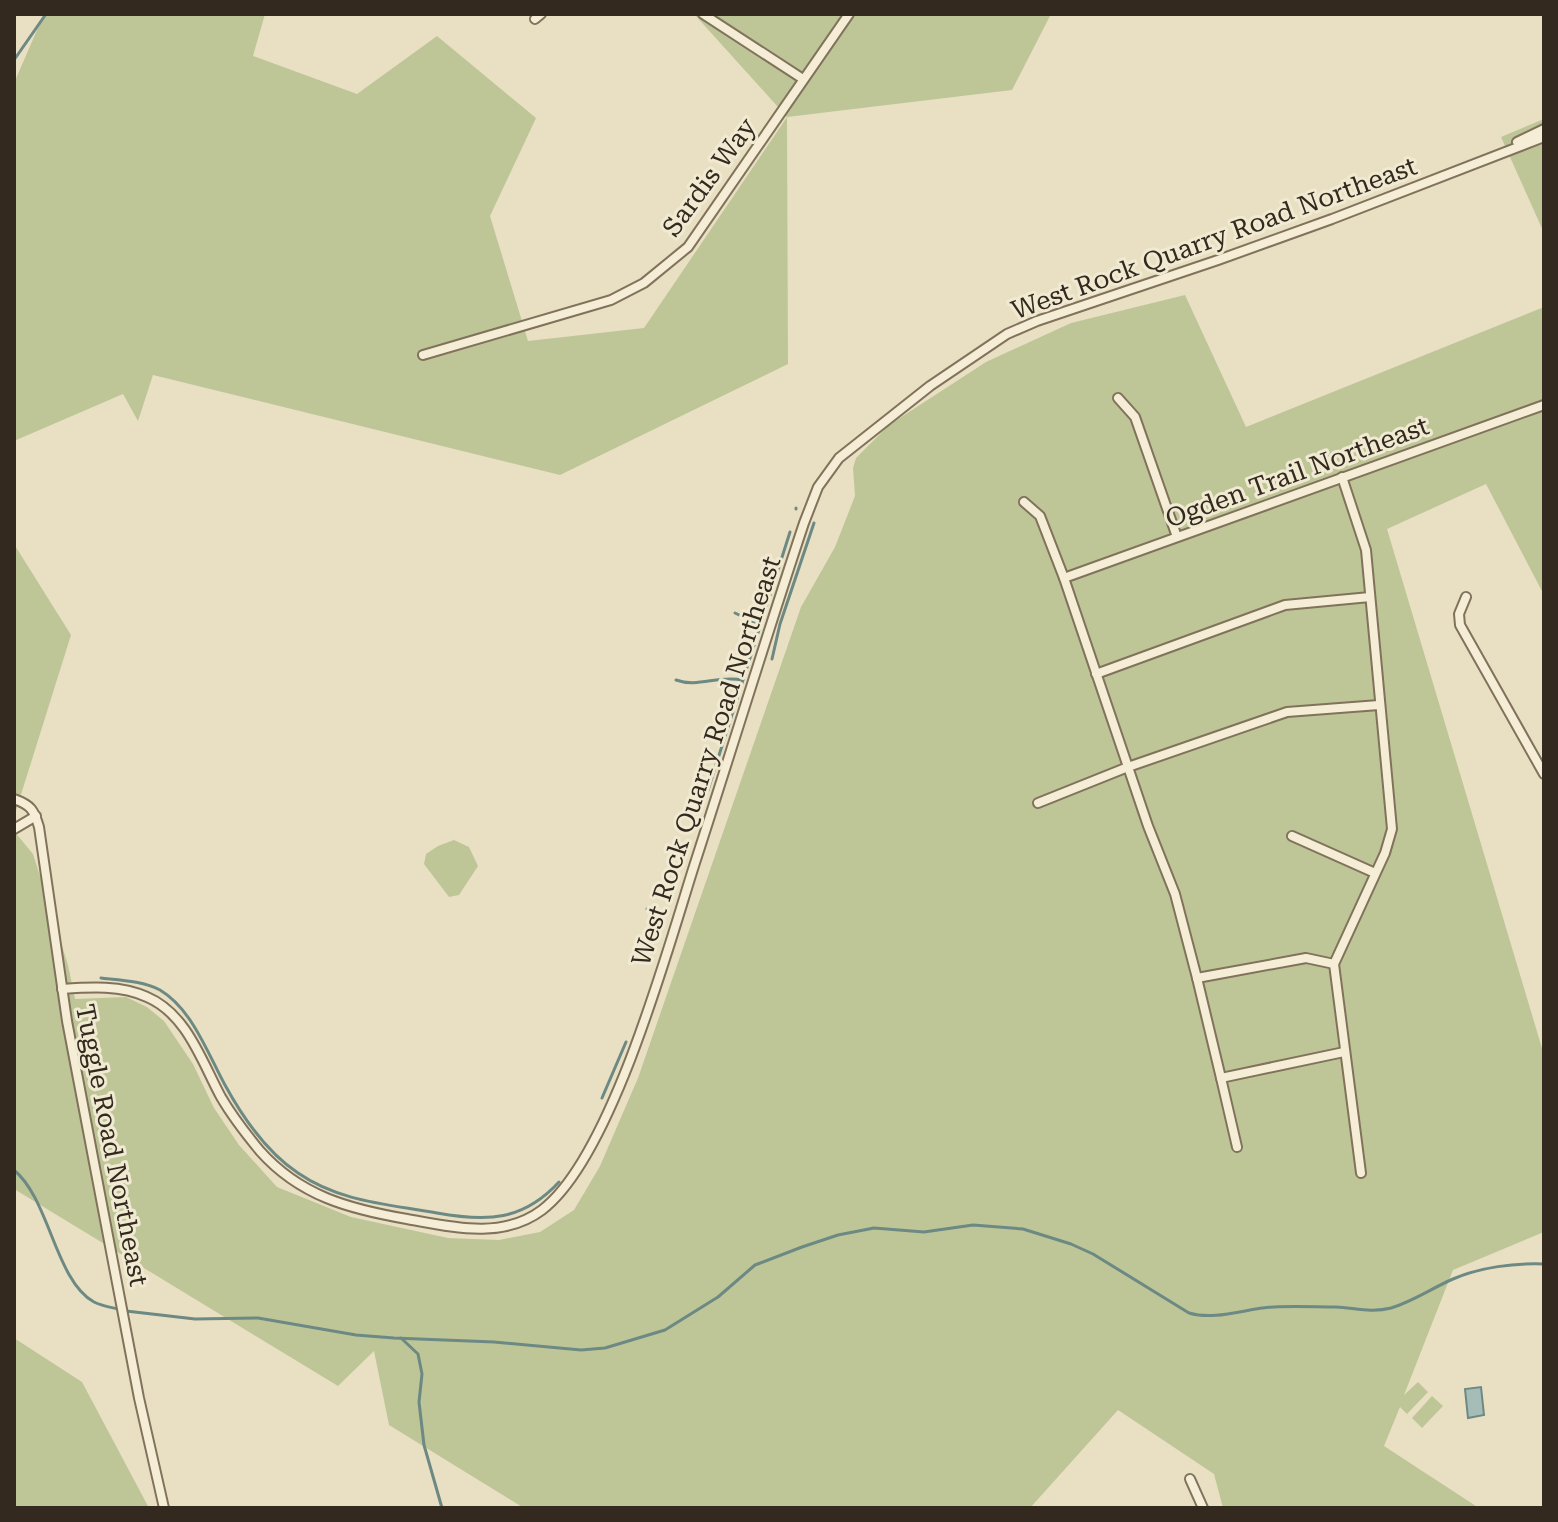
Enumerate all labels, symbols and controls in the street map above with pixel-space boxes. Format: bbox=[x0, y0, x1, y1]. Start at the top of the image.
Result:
street label: Sardis Way bbox=[656, 111, 762, 242]
street label: West Rock Quarry Road Northeast bbox=[1007, 150, 1421, 325]
street label: Ogden Trail Northeast bbox=[1161, 410, 1433, 534]
street label: West Rock Quarry Road Northeast bbox=[625, 552, 787, 970]
street label: Tuggle Road Northeast bbox=[70, 1001, 154, 1289]

